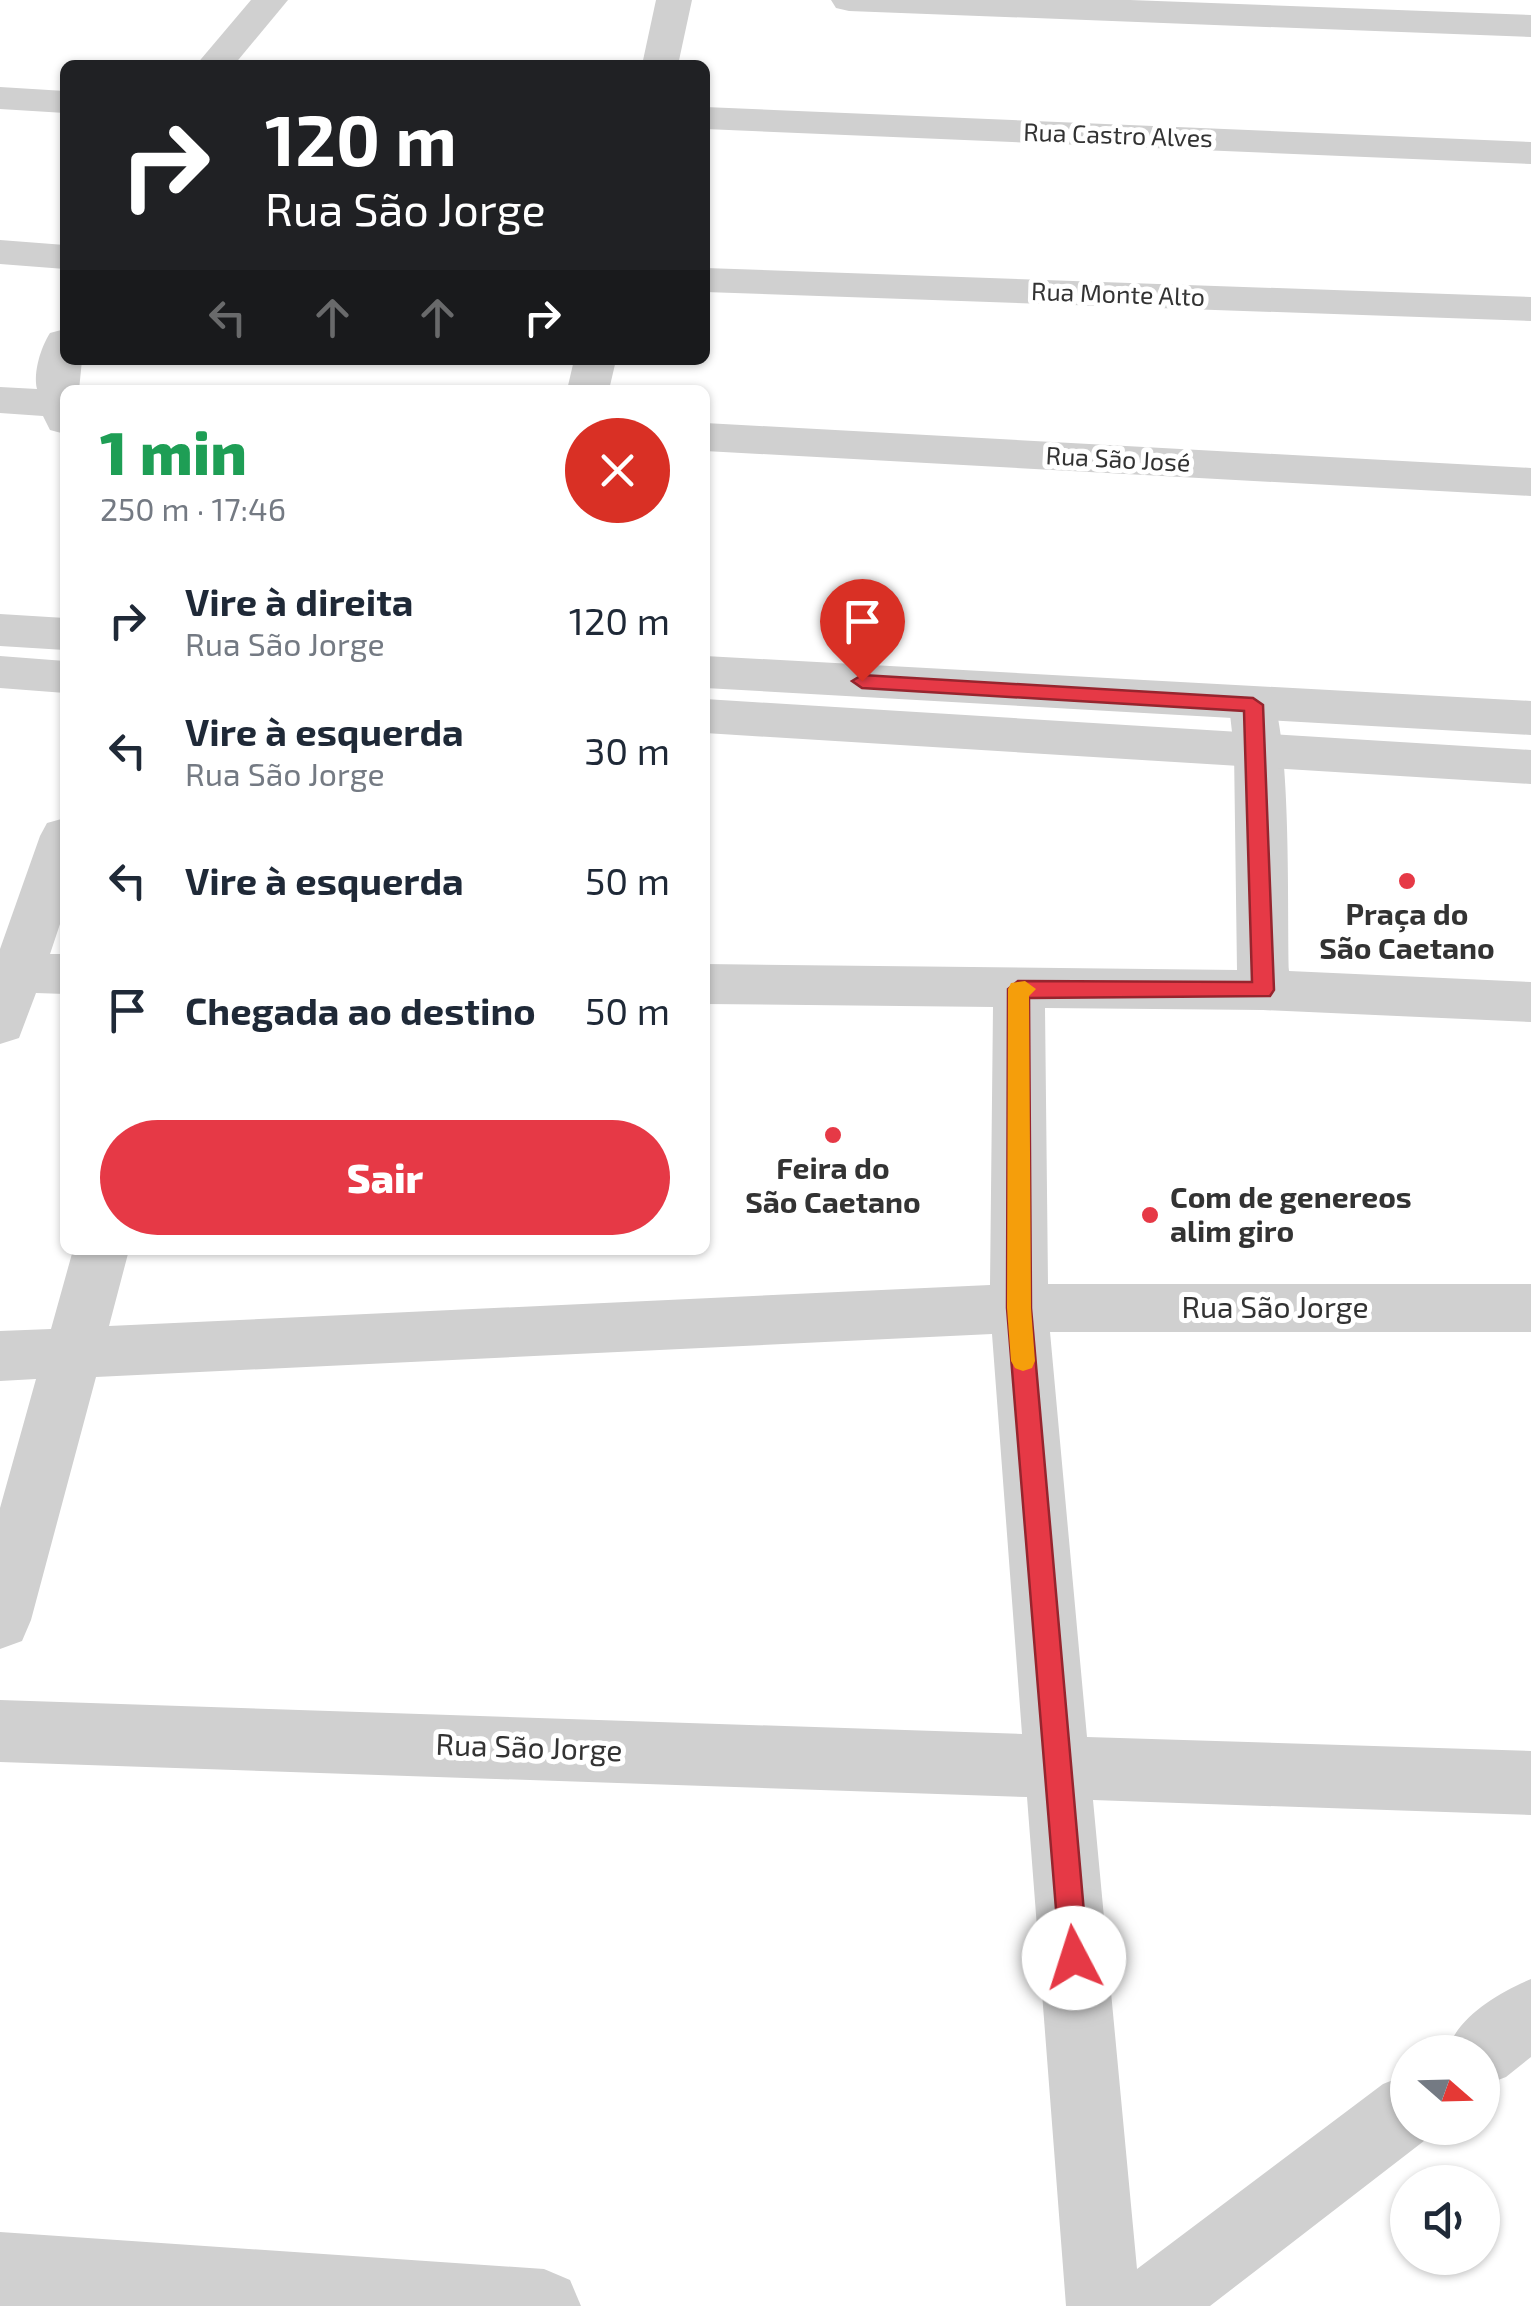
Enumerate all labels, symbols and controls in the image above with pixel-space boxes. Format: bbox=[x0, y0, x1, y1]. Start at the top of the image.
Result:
text: 120 m bbox=[265, 96, 457, 180]
icon: right bbox=[100, 100, 230, 230]
street label: Rua Castro Alves bbox=[1023, 116, 1213, 152]
text: Rua São Jorge bbox=[265, 181, 546, 235]
street label: Rua Monte Alto bbox=[1031, 275, 1206, 311]
icon: left bbox=[200, 290, 255, 345]
icon: ahead bbox=[305, 290, 360, 345]
icon: ahead bbox=[410, 290, 465, 345]
icon: right bbox=[515, 290, 570, 345]
text: 1 min bbox=[100, 415, 247, 487]
button: close bbox=[565, 418, 670, 523]
street label: Rua São José bbox=[1045, 439, 1191, 477]
text: 250 m · 17:46 bbox=[100, 489, 286, 527]
text: Vire à direita bbox=[185, 578, 413, 624]
pin bbox=[820, 579, 905, 682]
icon: right bbox=[100, 593, 155, 648]
icon: arrive bbox=[835, 594, 890, 649]
text: 120 m bbox=[569, 597, 670, 643]
text: Rua São Jorge bbox=[185, 624, 385, 662]
text: Vire à esquerda bbox=[185, 708, 464, 754]
icon: left bbox=[100, 723, 155, 778]
text: 30 m bbox=[584, 727, 670, 773]
text: Rua São Jorge bbox=[185, 754, 385, 792]
icon: left bbox=[100, 853, 155, 908]
text: Vire à esquerda bbox=[185, 857, 464, 903]
text: 50 m bbox=[585, 857, 670, 903]
marker: Praça do São Caetano bbox=[1396, 870, 1418, 892]
place label: Praça do São Caetano bbox=[1319, 895, 1495, 965]
icon: arrive bbox=[100, 983, 155, 1038]
text: Chegada ao destino bbox=[185, 987, 536, 1033]
text: 50 m bbox=[585, 987, 670, 1033]
button: Sair bbox=[100, 1120, 670, 1235]
marker: Feira do São Caetano bbox=[822, 1124, 844, 1146]
place label: Feira do São Caetano bbox=[745, 1149, 921, 1219]
place label: Com de genereos alim giro bbox=[1170, 1178, 1412, 1248]
marker: Com de genereos alim giro bbox=[1139, 1204, 1161, 1226]
street label: Rua São Jorge bbox=[1181, 1288, 1369, 1324]
street label: Rua São Jorge bbox=[435, 1725, 623, 1767]
position arrow bbox=[1022, 1906, 1126, 2010]
north arrow bbox=[1390, 2035, 1500, 2145]
map controls bbox=[1390, 2035, 1500, 2275]
button: sound bbox=[1390, 2165, 1500, 2275]

